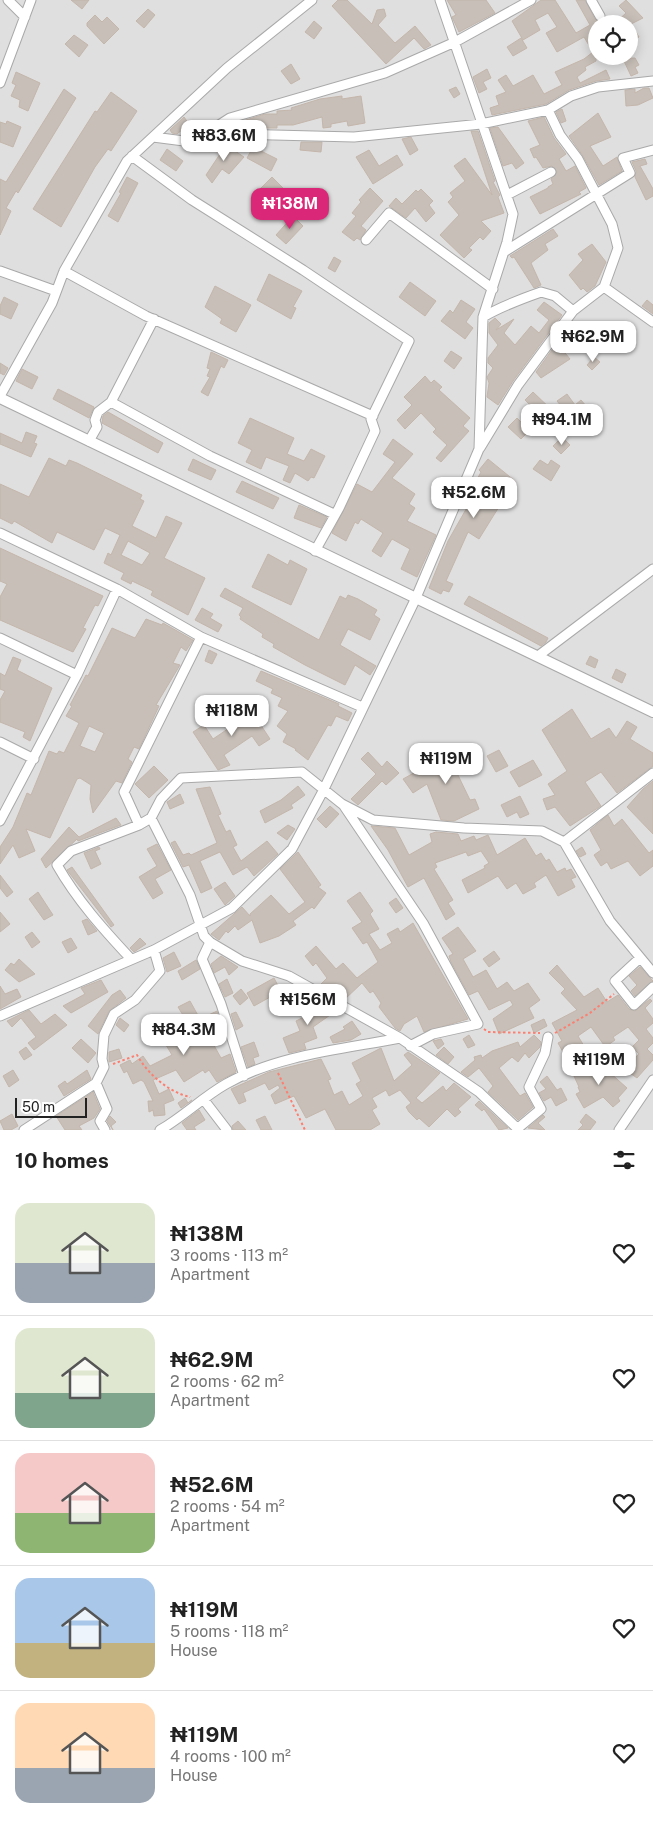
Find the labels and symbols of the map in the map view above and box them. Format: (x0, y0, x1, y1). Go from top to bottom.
pin: ₦83.6M (183, 120, 265, 162)
pin: ₦138M (255, 188, 325, 230)
pin: ₦62.9M (552, 320, 634, 363)
pin: ₦94.1M (521, 404, 603, 446)
pin: ₦52.6M (433, 476, 515, 519)
pin: ₦118M (197, 694, 267, 737)
pin: ₦119M (411, 742, 481, 785)
pin: ₦156M (273, 984, 343, 1026)
pin: ₦84.3M (143, 1014, 225, 1056)
pin: ₦119M (564, 1044, 634, 1086)
scale bar (15, 1095, 88, 1118)

